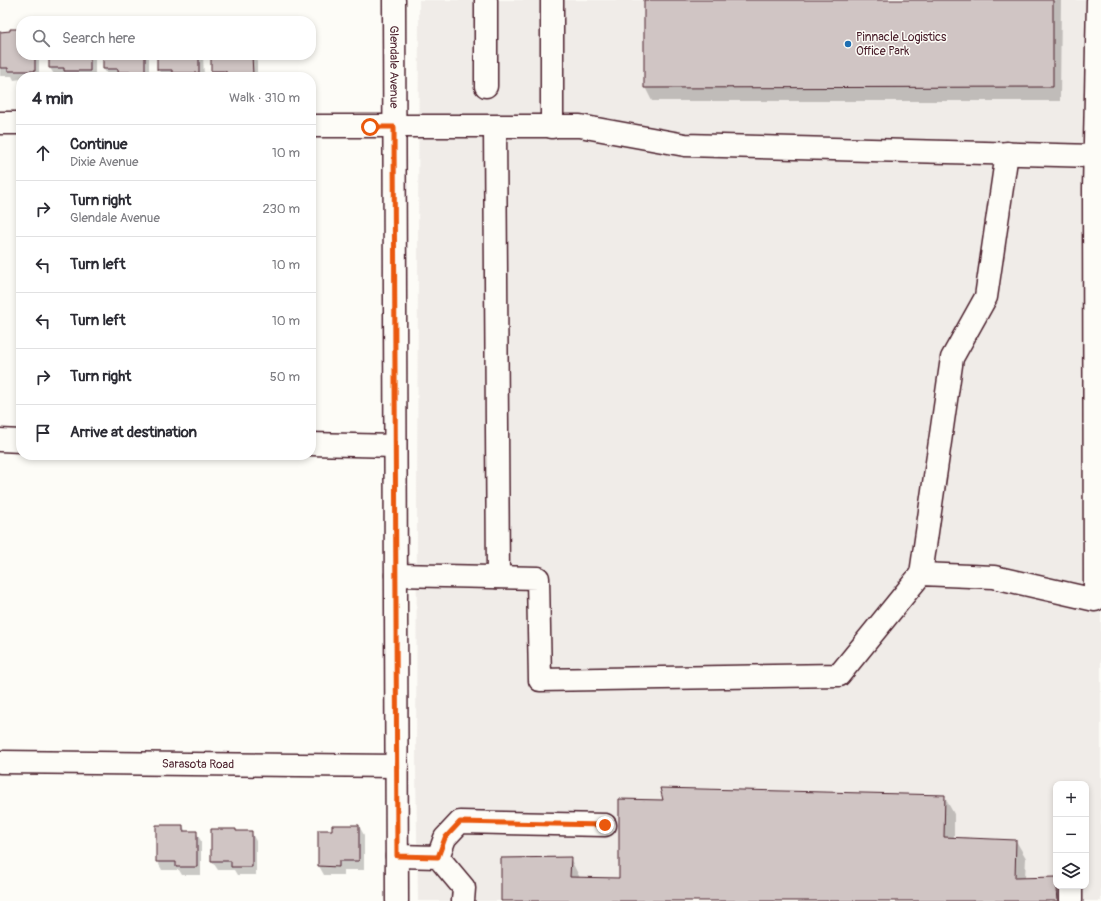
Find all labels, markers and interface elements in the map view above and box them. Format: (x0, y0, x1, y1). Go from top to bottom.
search box (16, 16, 316, 60)
street label: Glendale Avenue (386, 25, 401, 109)
icon: search (30, 27, 52, 49)
text: Search here (62, 29, 135, 48)
place label: Pinnacle Logistics Office Park (856, 30, 947, 59)
marker: Pinnacle Logistics Office Park (843, 39, 853, 49)
text: 4 min (32, 88, 73, 109)
text: Walk · 310 m (229, 90, 300, 106)
route start (361, 118, 379, 136)
text: Continue (70, 135, 128, 154)
icon: ahead (32, 142, 54, 164)
text: 10 m (272, 145, 300, 161)
text: Dixie Avenue (70, 154, 138, 170)
text: Turn right (70, 191, 131, 210)
icon: right (32, 198, 54, 220)
text: 230 m (263, 201, 300, 217)
text: Glendale Avenue (70, 210, 160, 226)
icon: left (32, 254, 54, 276)
text: Turn left (70, 255, 126, 274)
text: 10 m (272, 257, 300, 273)
icon: left (32, 310, 54, 332)
text: Turn left (70, 311, 126, 330)
text: 10 m (272, 313, 300, 329)
icon: right (32, 366, 54, 388)
text: Turn right (70, 367, 131, 386)
text: 50 m (270, 369, 300, 385)
icon: arrive (32, 422, 54, 444)
text: Arrive at destination (70, 423, 197, 442)
street label: Sarasota Road (162, 757, 234, 772)
map controls (1053, 781, 1089, 889)
button: + (1053, 781, 1089, 817)
route end (596, 816, 614, 834)
button: − (1053, 817, 1089, 853)
button: layers (1053, 853, 1089, 889)

